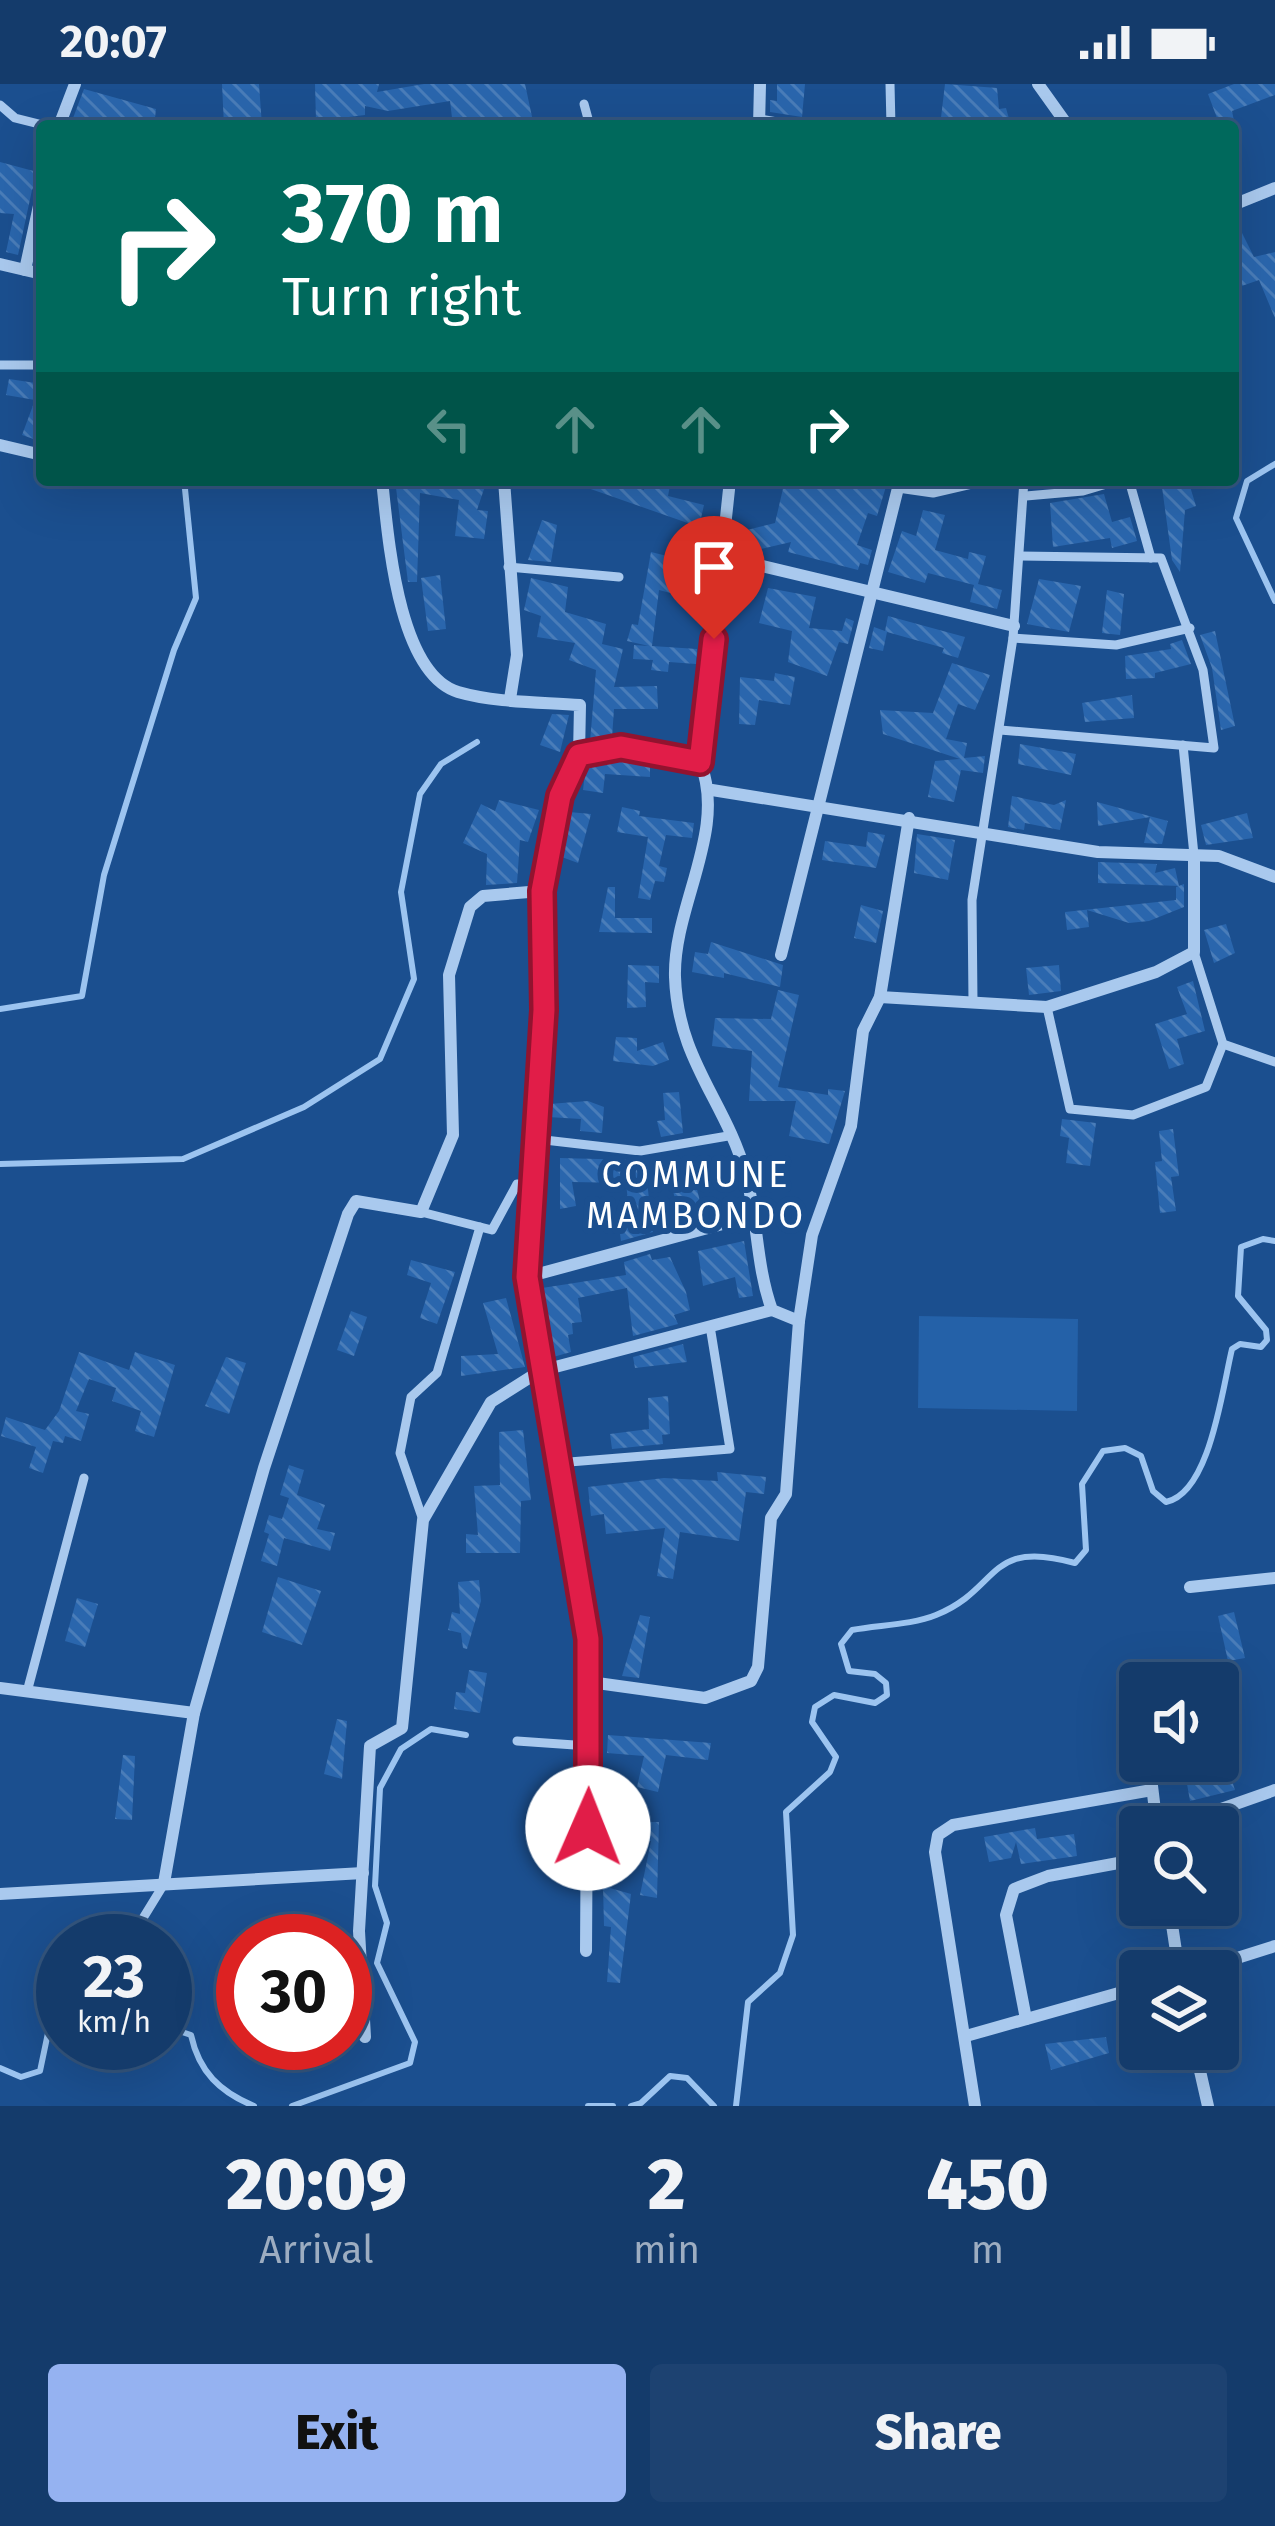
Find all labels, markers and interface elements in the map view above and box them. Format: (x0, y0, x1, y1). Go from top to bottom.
text: 20:07 (60, 15, 167, 69)
text: 370 m (282, 163, 504, 264)
icon: right (84, 168, 240, 324)
text: Turn right (282, 265, 521, 329)
icon: left (416, 396, 482, 462)
icon: ahead (542, 396, 608, 462)
icon: ahead (668, 396, 734, 462)
icon: right (794, 396, 860, 462)
pin (663, 516, 765, 639)
icon: arrive (681, 534, 747, 600)
district label: COMMUNE MAMBONDO (586, 1153, 806, 1238)
map controls (1119, 1662, 1239, 2070)
button: sound (1119, 1662, 1239, 1782)
position arrow (525, 1765, 651, 1891)
button: search (1119, 1806, 1239, 1926)
speed limit sign: 30 (216, 1914, 372, 2070)
text: 23 (83, 1941, 145, 2013)
button: layers (1119, 1950, 1239, 2070)
text: km/h (77, 2004, 151, 2040)
text: 20:09 (226, 2142, 407, 2228)
text: 2 (648, 2142, 685, 2228)
text: 450 (926, 2142, 1049, 2228)
text: Arrival (259, 2227, 374, 2273)
text: min (633, 2227, 700, 2273)
text: m (971, 2227, 1004, 2273)
button: Exit (48, 2364, 626, 2502)
button: Share (650, 2364, 1227, 2502)

